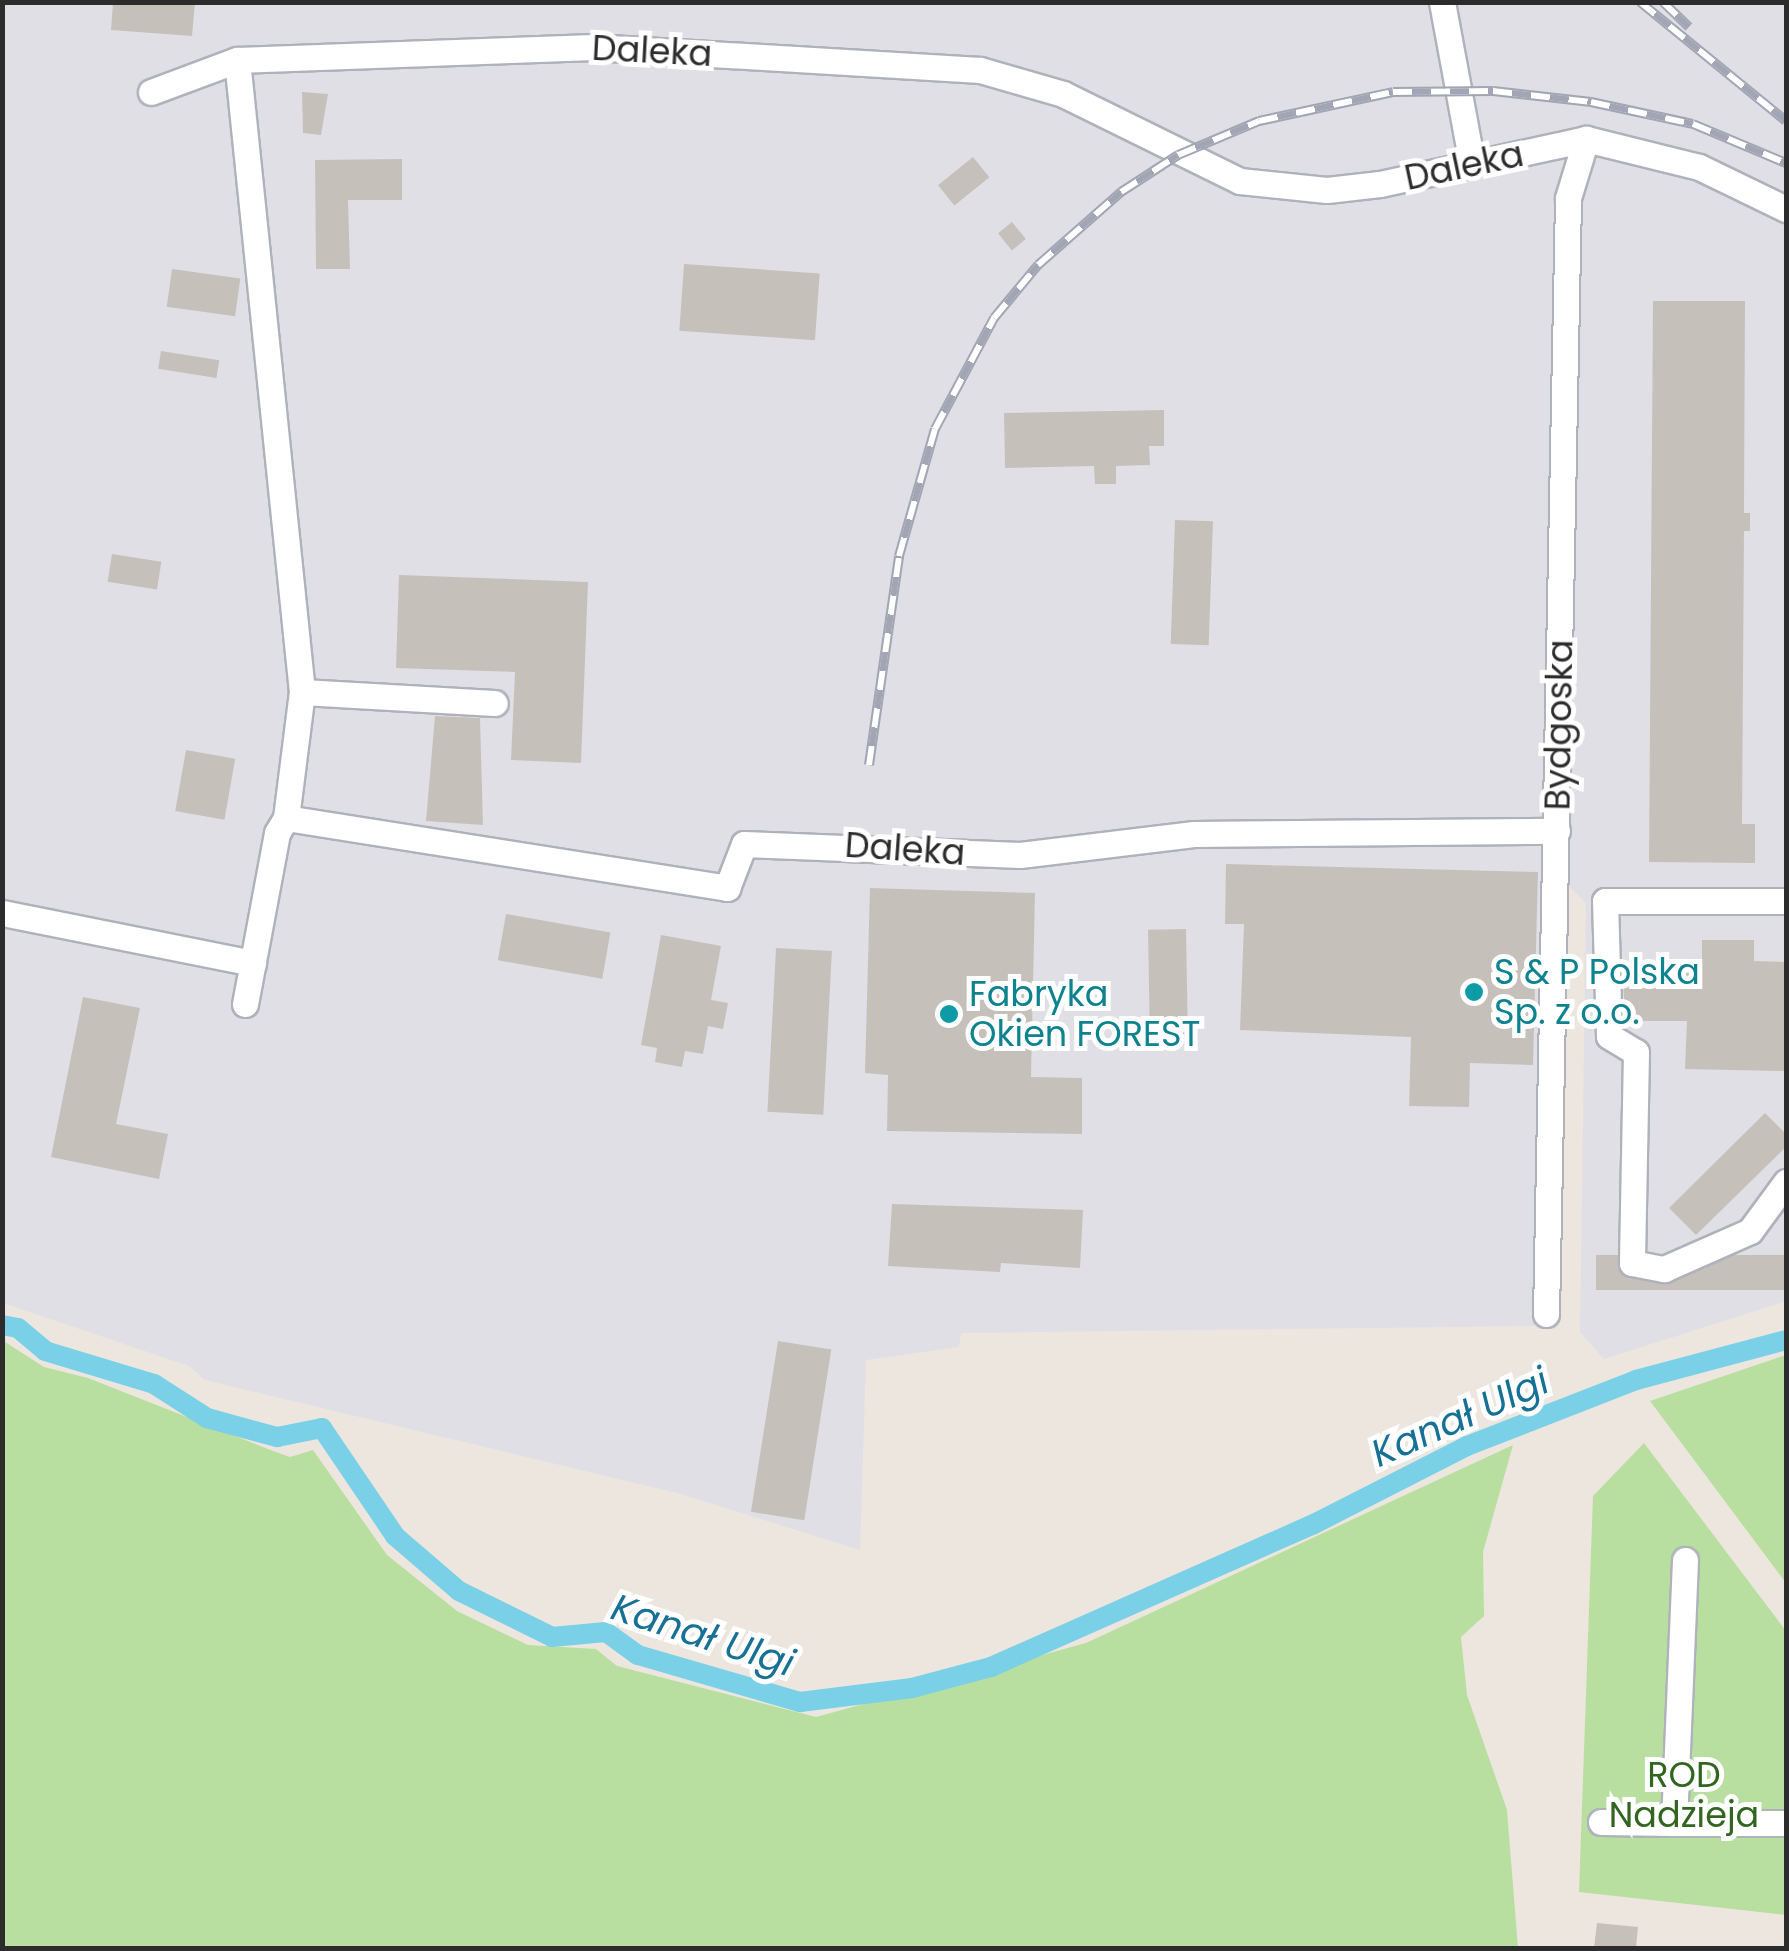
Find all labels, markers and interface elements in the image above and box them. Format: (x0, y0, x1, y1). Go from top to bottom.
street label: Daleka (591, 27, 713, 75)
street label: Daleka (1401, 133, 1527, 199)
street label: Bydgoska (1537, 639, 1581, 811)
street label: Daleka (843, 824, 967, 874)
place label: S & P Polska Sp. z o.o. (1494, 951, 1700, 1033)
place label: Fabryka Okien FOREST (969, 973, 1200, 1055)
marker: S & P Polska Sp. z o.o. (1463, 981, 1485, 1003)
marker: Fabryka Okien FOREST (938, 1003, 960, 1025)
water label: Kanał Ulgi (1364, 1358, 1556, 1476)
water label: Kanał Ulgi (606, 1584, 800, 1686)
park label: ROD Nadzieja (1609, 1754, 1759, 1836)

